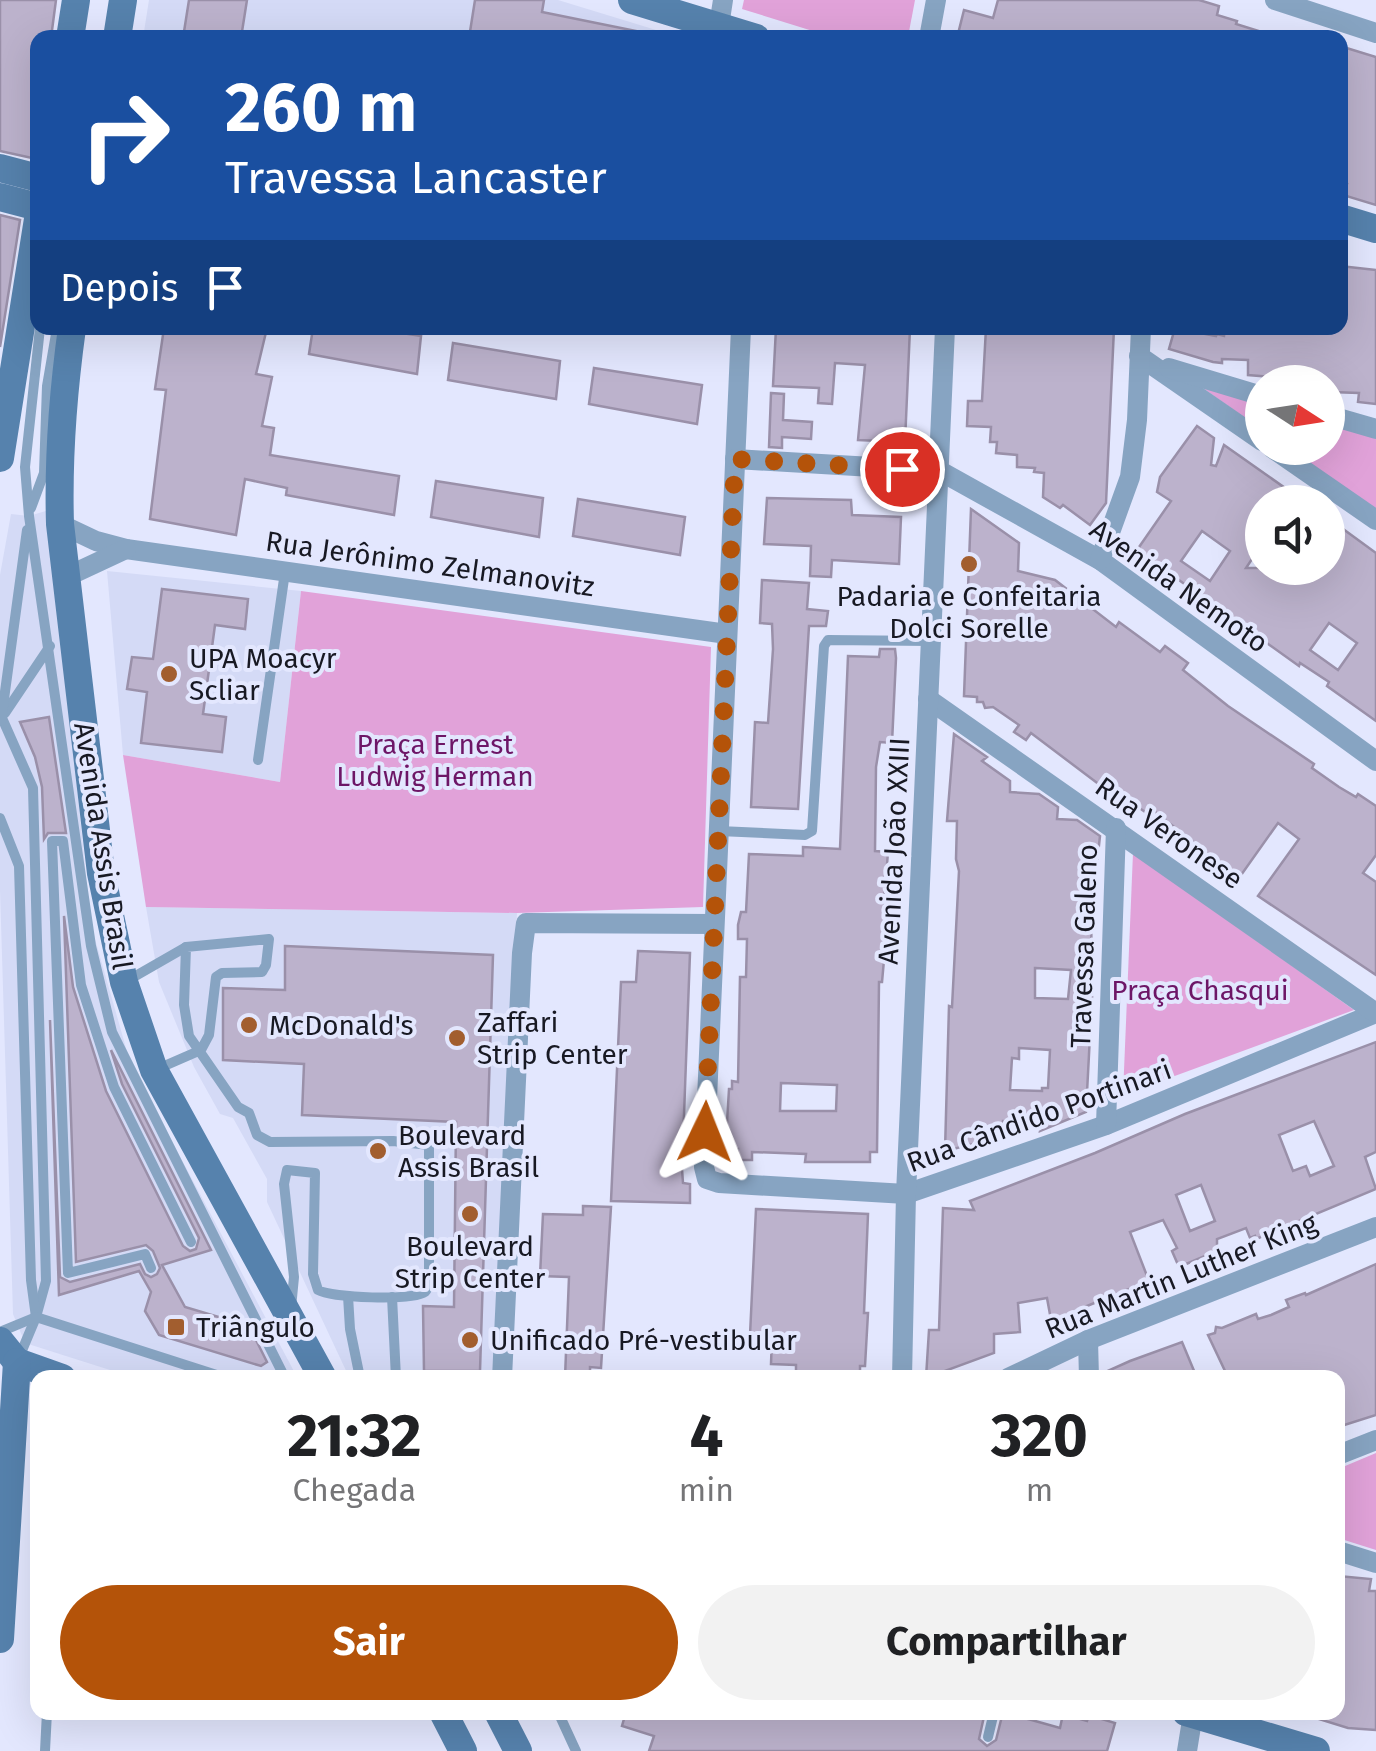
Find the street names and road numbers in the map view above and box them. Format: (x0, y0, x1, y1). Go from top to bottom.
street label: Avenida Nemoto (1084, 512, 1274, 660)
street label: Rua Jerônimo Zelmanovitz (264, 525, 596, 603)
street label: Avenida Assis Brasil (67, 720, 139, 972)
street label: Avenida João XXIII (872, 737, 916, 965)
street label: Rua Veronese (1089, 770, 1249, 896)
street label: Travessa Galeno (1064, 843, 1104, 1049)
street label: Rua Cândido Portinari (902, 1053, 1176, 1179)
street label: Rua Martin Luther King (1040, 1206, 1322, 1346)

